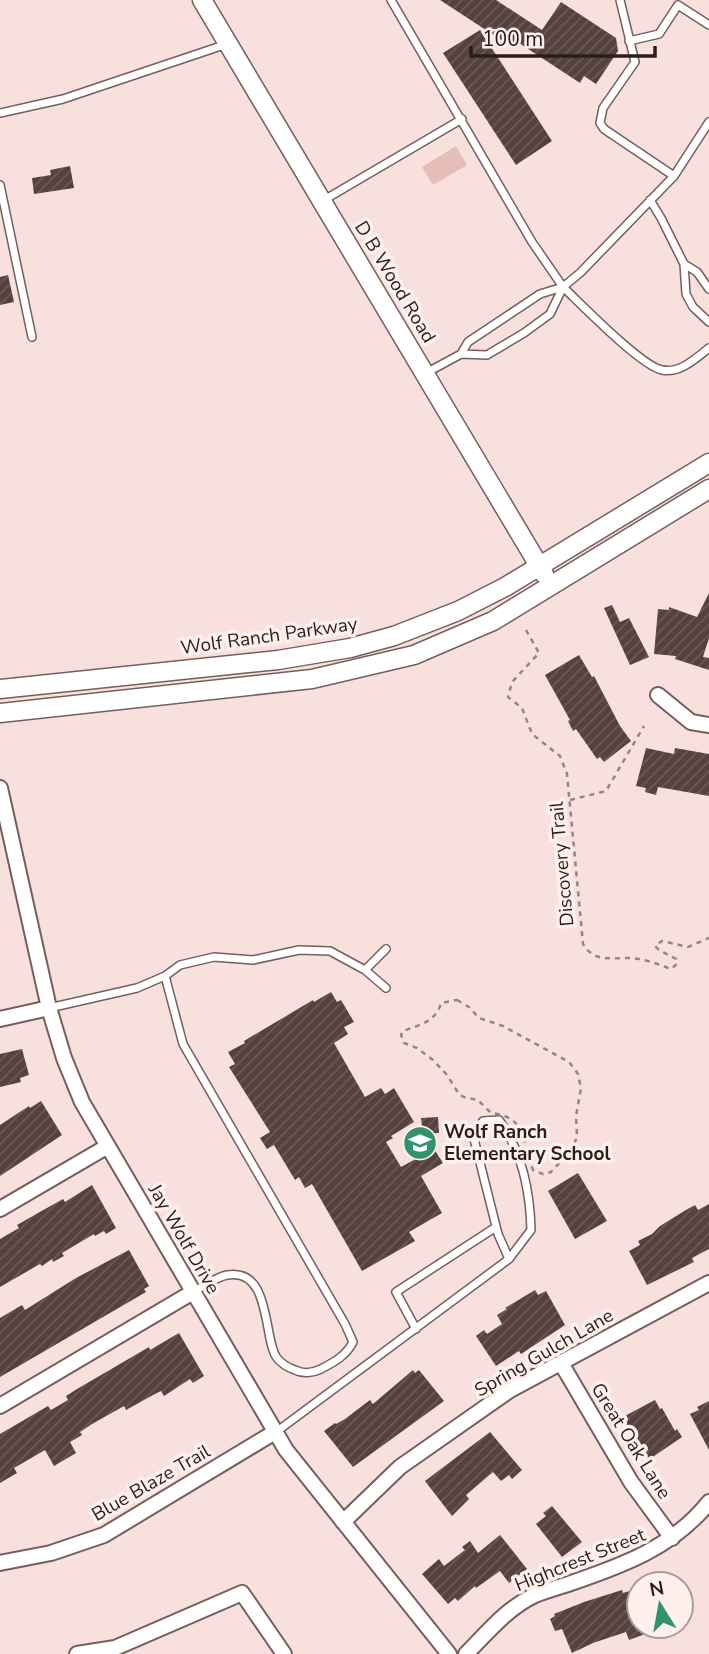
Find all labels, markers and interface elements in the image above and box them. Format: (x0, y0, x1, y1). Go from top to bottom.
scale bar (471, 14, 655, 58)
text: 100 m (482, 25, 543, 53)
street label: D B Wood Road (348, 216, 442, 348)
street label: Wolf Ranch Parkway (179, 611, 359, 661)
street label: Discovery Trail (544, 800, 580, 928)
place label: Wolf Ranch Elementary School (444, 1119, 611, 1167)
school or university icon: Wolf Ranch Elementary School (401, 1124, 439, 1162)
street label: Jay Wolf Drive (142, 1178, 226, 1299)
street label: Spring Gulch Lane (470, 1303, 618, 1403)
street label: Great Oak Lane (585, 1378, 677, 1504)
street label: Blue Blaze Trail (87, 1438, 215, 1528)
street label: Highcrest Street (511, 1522, 650, 1598)
north arrow (625, 1570, 695, 1640)
text: N (647, 1575, 666, 1603)

